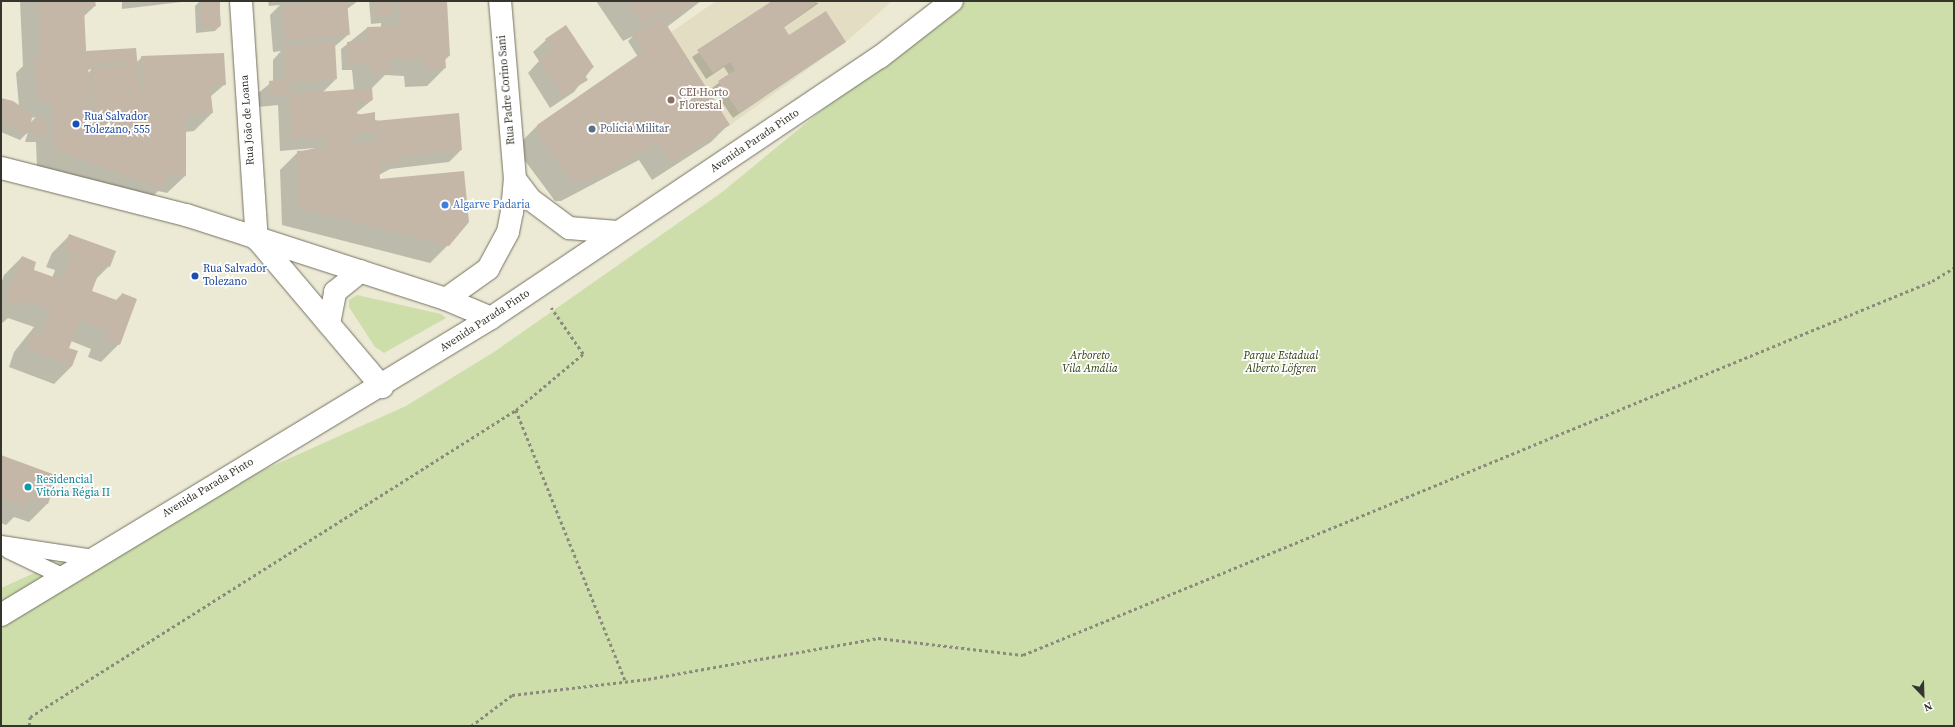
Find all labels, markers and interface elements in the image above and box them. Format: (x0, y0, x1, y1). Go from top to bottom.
street label: Rua Padre Corino Sani (496, 35, 518, 145)
street label: Rua João de Loana (238, 74, 258, 166)
place label: CEI Horto Florestal (679, 87, 728, 113)
marker: CEI Horto Florestal (666, 95, 676, 105)
street label: Avenida Parada Pinto (708, 106, 802, 176)
place label: Rua Salvador Tolezano, 555 (84, 111, 150, 137)
marker: Rua Salvador Tolezano, 555 (71, 119, 81, 129)
place label: Polícia Militar (600, 122, 669, 136)
marker: Polícia Militar (587, 124, 597, 134)
place label: Algarve Padaria (453, 198, 530, 212)
marker: Algarve Padaria (440, 200, 450, 210)
place label: Rua Salvador Tolezano (203, 263, 267, 289)
marker: Rua Salvador Tolezano (190, 271, 200, 281)
street label: Avenida Parada Pinto (438, 287, 532, 355)
park label: Arboreto Vila Amália (1062, 350, 1118, 376)
park label: Parque Estadual Alberto Löfgren (1244, 350, 1318, 376)
street label: Avenida Parada Pinto (160, 455, 256, 521)
place label: Residencial Vitória Régia II (36, 474, 110, 500)
marker: Residencial Vitória Régia II (23, 482, 33, 492)
north arrow (1903, 675, 1943, 715)
text: N (1921, 698, 1935, 715)

